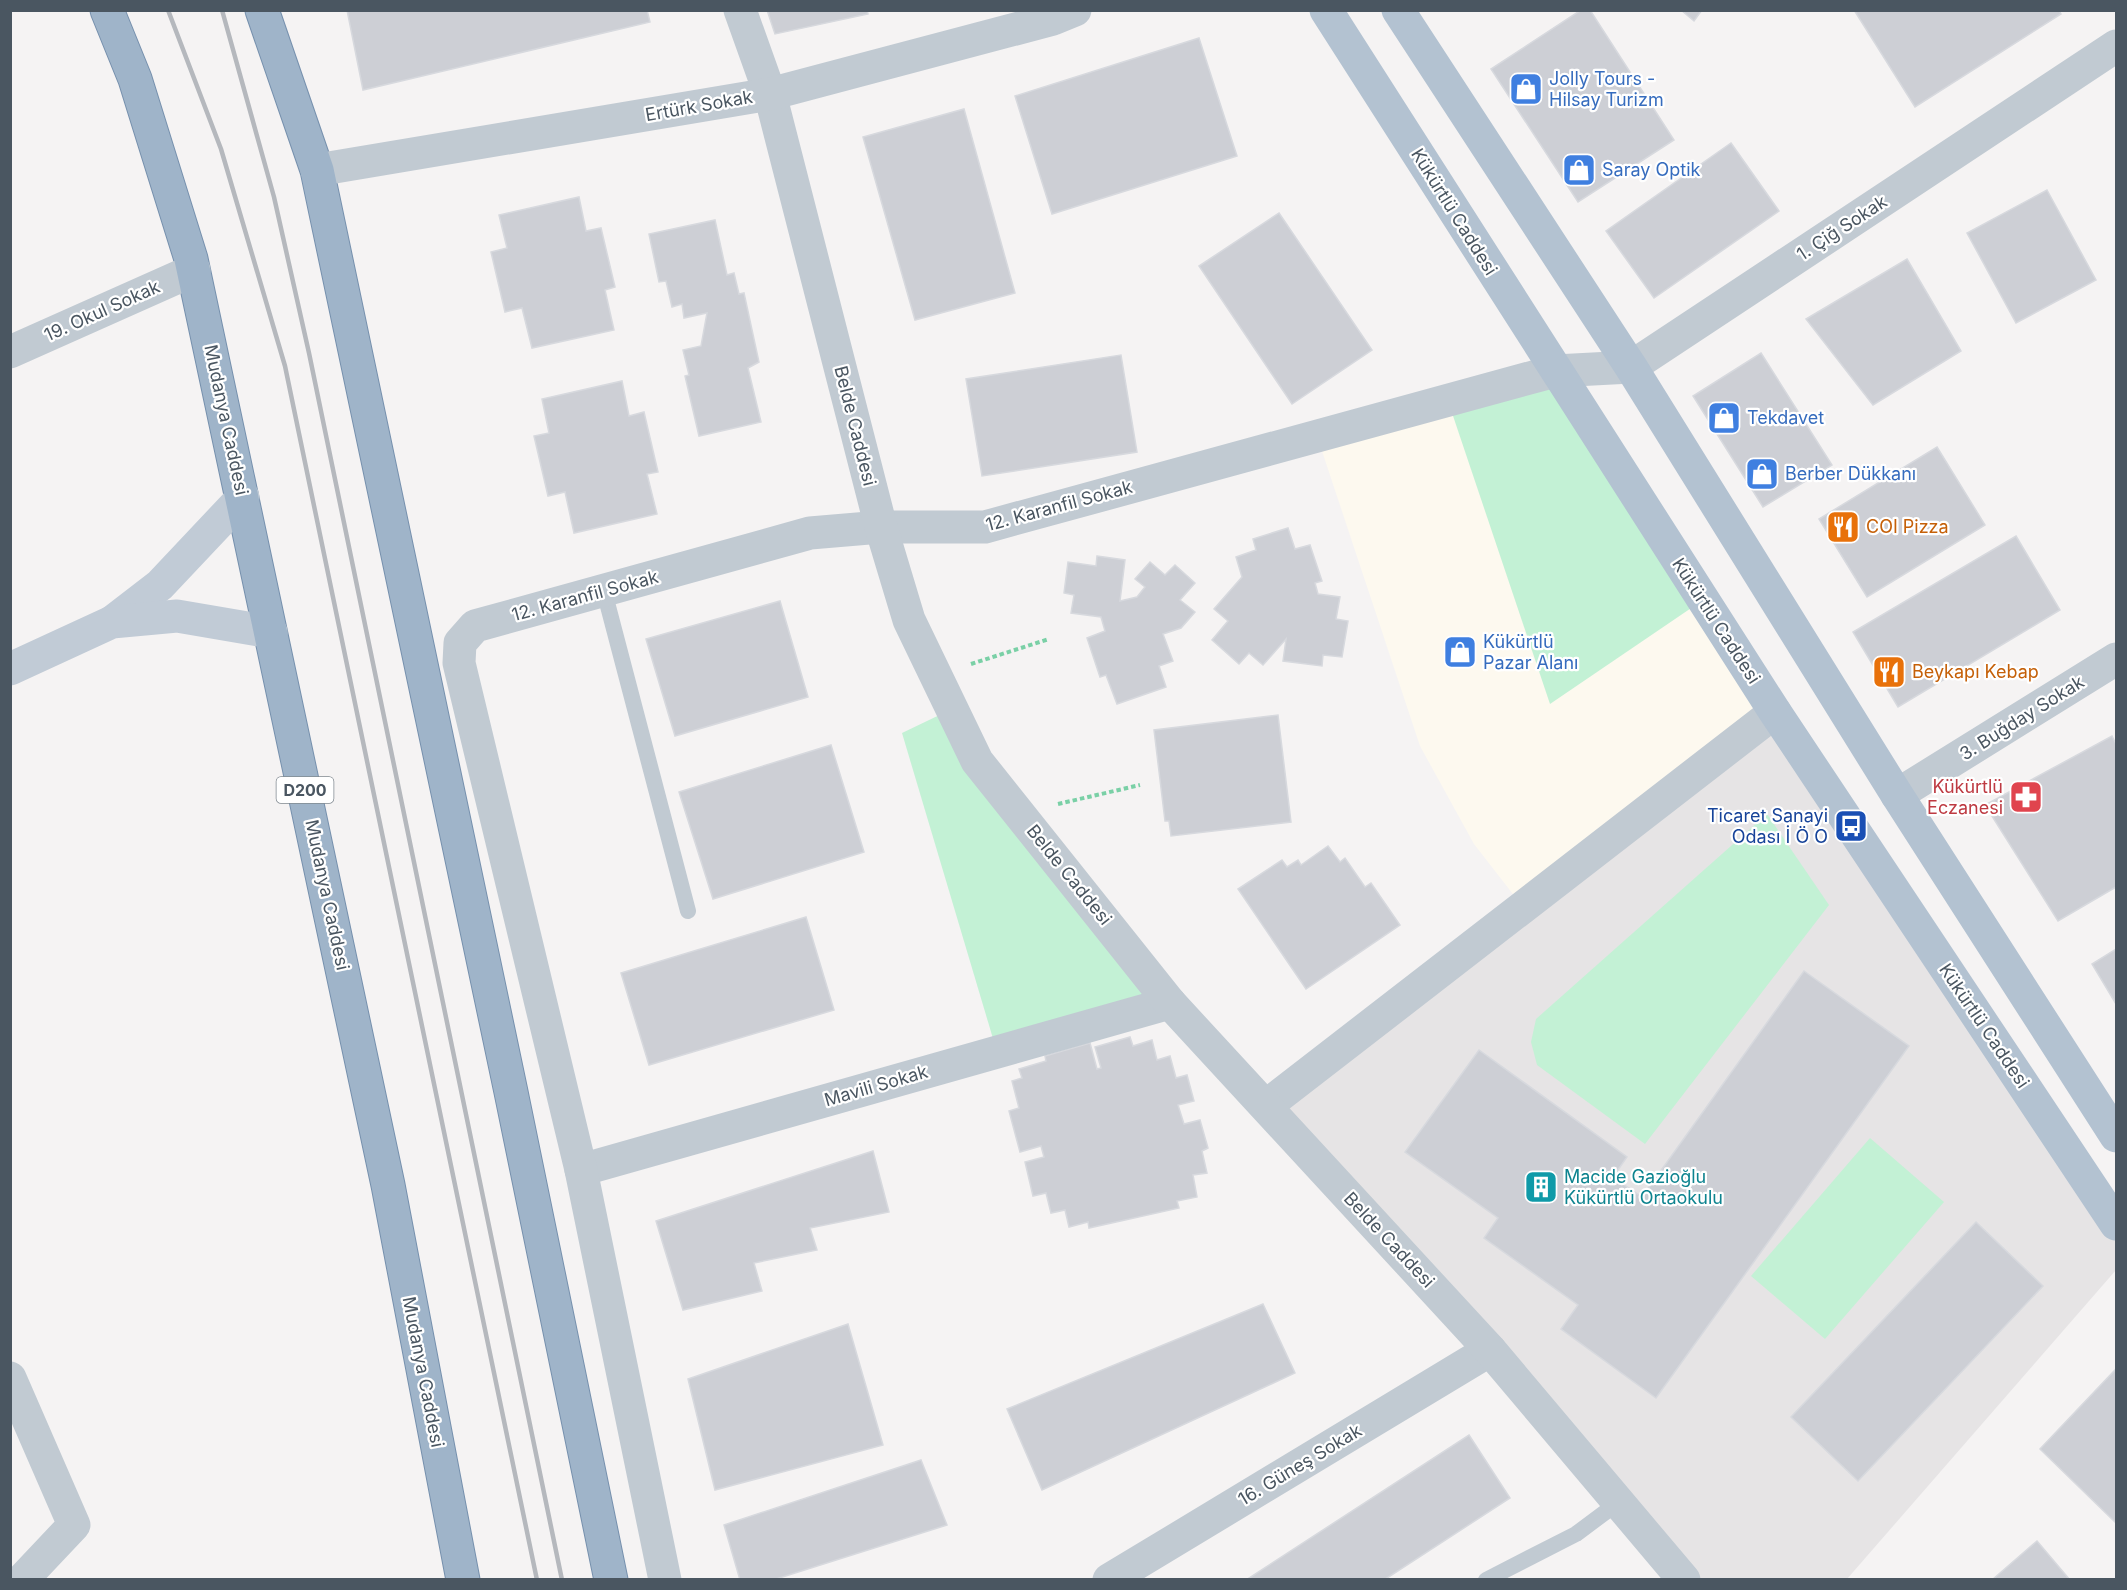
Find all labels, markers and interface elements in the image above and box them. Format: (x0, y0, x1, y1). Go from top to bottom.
place label: Jolly Tours - Hilsay Turizm (1549, 68, 1664, 110)
shop icon: Jolly Tours - Hilsay Turizm (1508, 71, 1544, 107)
street label: Ertürk Sokak (644, 86, 754, 125)
street label: Kükürtlü Caddesi (1407, 145, 1502, 279)
shop icon: Saray Optik (1561, 152, 1597, 188)
place label: Saray Optik (1602, 159, 1700, 180)
street label: 1. Çiğ Sokak (1793, 191, 1891, 265)
street label: 19. Okul Sokak (41, 276, 163, 345)
street label: Mudanya Caddesi (200, 343, 253, 497)
street label: Belde Caddesi (830, 364, 881, 488)
shop icon: Tekdavet (1706, 400, 1742, 436)
place label: Tekdavet (1747, 407, 1824, 428)
shop icon: Berber Dükkanı (1744, 456, 1780, 492)
place label: Berber Dükkanı (1785, 463, 1916, 484)
street label: 12. Karanfil Sokak (983, 476, 1135, 535)
restaurant icon: COI Pizza (1825, 509, 1861, 545)
place label: COI Pizza (1866, 516, 1949, 537)
street label: Kükürtlü Caddesi (1668, 554, 1765, 687)
street label: 12. Karanfil Sokak (509, 566, 661, 625)
place label: Kükürtlü Pazar Alanı (1483, 631, 1578, 673)
shop icon: Kükürtlü Pazar Alanı (1442, 634, 1478, 670)
restaurant icon: Beykapı Kebap (1871, 654, 1907, 690)
place label: Beykapı Kebap (1912, 661, 2039, 682)
street label: 3. Buğday Sokak (1956, 671, 2088, 764)
place label: Kükürtlü Eczanesi (1927, 776, 2003, 818)
road number: D200 (276, 777, 334, 803)
pharmacy icon: Kükürtlü Eczanesi (2008, 779, 2044, 815)
place label: Ticaret Sanayi Odası İ Ö O (1707, 805, 1828, 847)
bus stop icon: Ticaret Sanayi Odası İ Ö O (1833, 808, 1869, 844)
street label: Mudanya Caddesi (301, 818, 354, 972)
street label: Belde Caddesi (1023, 820, 1116, 929)
street label: Kükürtlü Caddesi (1935, 960, 2034, 1092)
street label: Mavili Sokak (822, 1061, 930, 1110)
place label: Macide Gazioğlu Kükürtlü Ortaokulu (1564, 1166, 1723, 1208)
building icon: Macide Gazioğlu Kükürtlü Ortaokulu (1523, 1169, 1559, 1205)
street label: Belde Caddesi (1340, 1188, 1439, 1292)
street label: Mudanya Caddesi (399, 1295, 448, 1449)
street label: 16. Güneş Sokak (1234, 1419, 1365, 1510)

